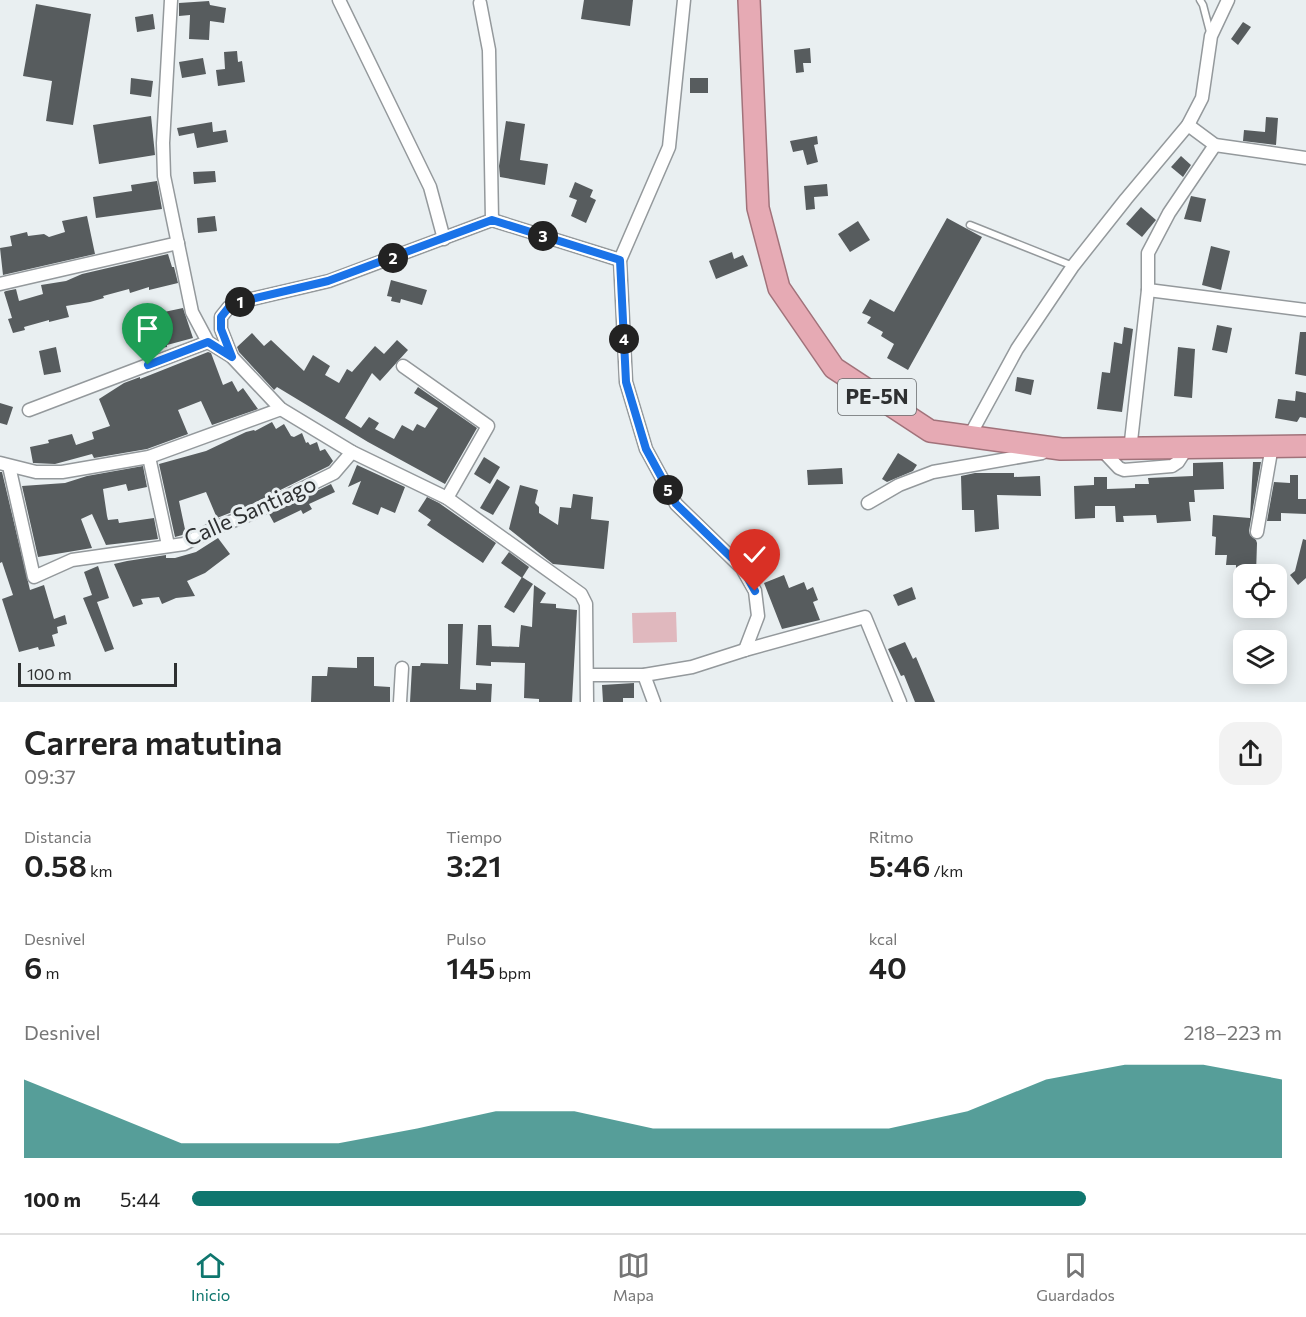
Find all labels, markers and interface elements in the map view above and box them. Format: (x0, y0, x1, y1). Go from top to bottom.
pin: 3 (528, 221, 558, 251)
text: 3 (538, 226, 548, 245)
pin: 2 (378, 243, 408, 273)
text: 2 (388, 248, 398, 267)
pin: 1 (225, 287, 255, 317)
text: 1 (236, 292, 244, 311)
pin (122, 303, 173, 365)
icon: arrive (131, 312, 164, 345)
pin: 4 (609, 324, 639, 354)
text: 4 (619, 329, 629, 348)
road number: PE-5N (838, 379, 916, 415)
street label: Calle Santiago (180, 469, 320, 552)
pin: 5 (653, 475, 683, 505)
text: 5 (663, 480, 673, 499)
pin (729, 529, 780, 591)
icon: check (738, 538, 771, 571)
map controls (1233, 564, 1287, 684)
button: locate (1233, 564, 1287, 618)
button: layers (1233, 630, 1287, 684)
scale bar (18, 660, 177, 688)
text: 100 m (27, 664, 72, 683)
text: Carrera matutina (24, 721, 283, 762)
button: share (1219, 722, 1282, 785)
text: 09:37 (24, 764, 76, 788)
text: Distancia (24, 827, 92, 846)
text: Tiempo (446, 827, 502, 846)
text: Ritmo (869, 827, 914, 846)
text: 0.58 (24, 846, 87, 883)
text: 3:21 (446, 846, 502, 883)
text: 5:46 (869, 846, 930, 883)
text: km (87, 861, 113, 880)
text: /km (930, 861, 963, 880)
text: Desnivel (24, 929, 85, 948)
text: Pulso (446, 929, 486, 948)
text: kcal (869, 929, 897, 948)
text: 6 (24, 948, 42, 985)
text: 145 (446, 948, 495, 985)
text: 40 (869, 948, 907, 985)
text: m (42, 963, 59, 982)
text: bpm (495, 963, 531, 982)
text: Desnivel (24, 1020, 101, 1044)
text: 218–223 m (1184, 1020, 1282, 1044)
text: 100 m (24, 1187, 81, 1211)
text: 5:44 (120, 1187, 160, 1211)
tab: Inicio (191, 1249, 230, 1304)
tab: Mapa (613, 1249, 654, 1304)
tab: Guardados (1036, 1249, 1115, 1304)

